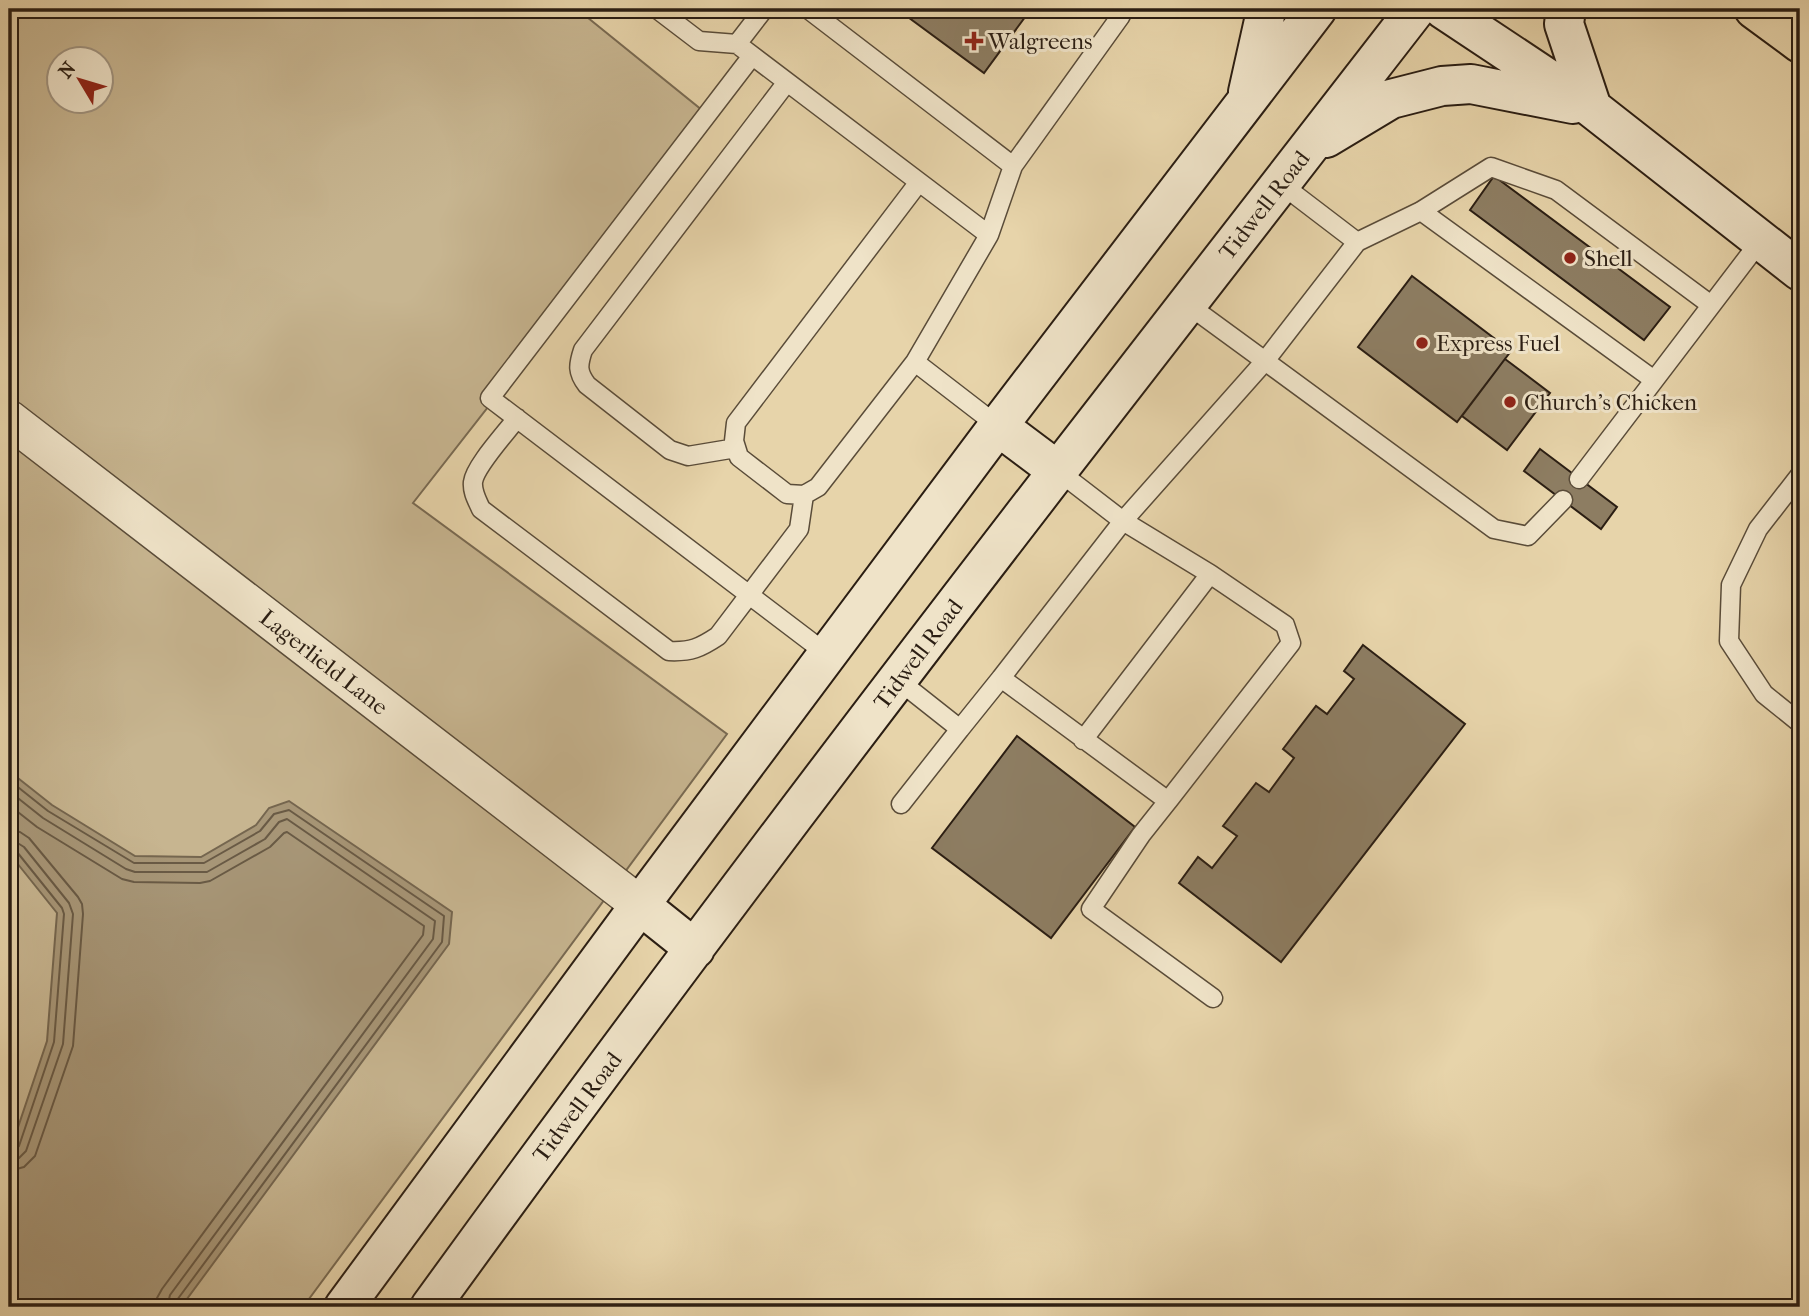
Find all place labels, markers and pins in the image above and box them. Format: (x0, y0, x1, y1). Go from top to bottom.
place label: Walgreens (987, 28, 1093, 55)
marker: Walgreens (966, 33, 982, 49)
place label: Shell (1584, 245, 1633, 272)
marker: Shell (1562, 250, 1578, 266)
place label: Express Fuel (1436, 330, 1561, 357)
marker: Express Fuel (1414, 335, 1430, 351)
place label: Church's Chicken (1524, 389, 1698, 416)
marker: Church's Chicken (1502, 394, 1518, 410)

